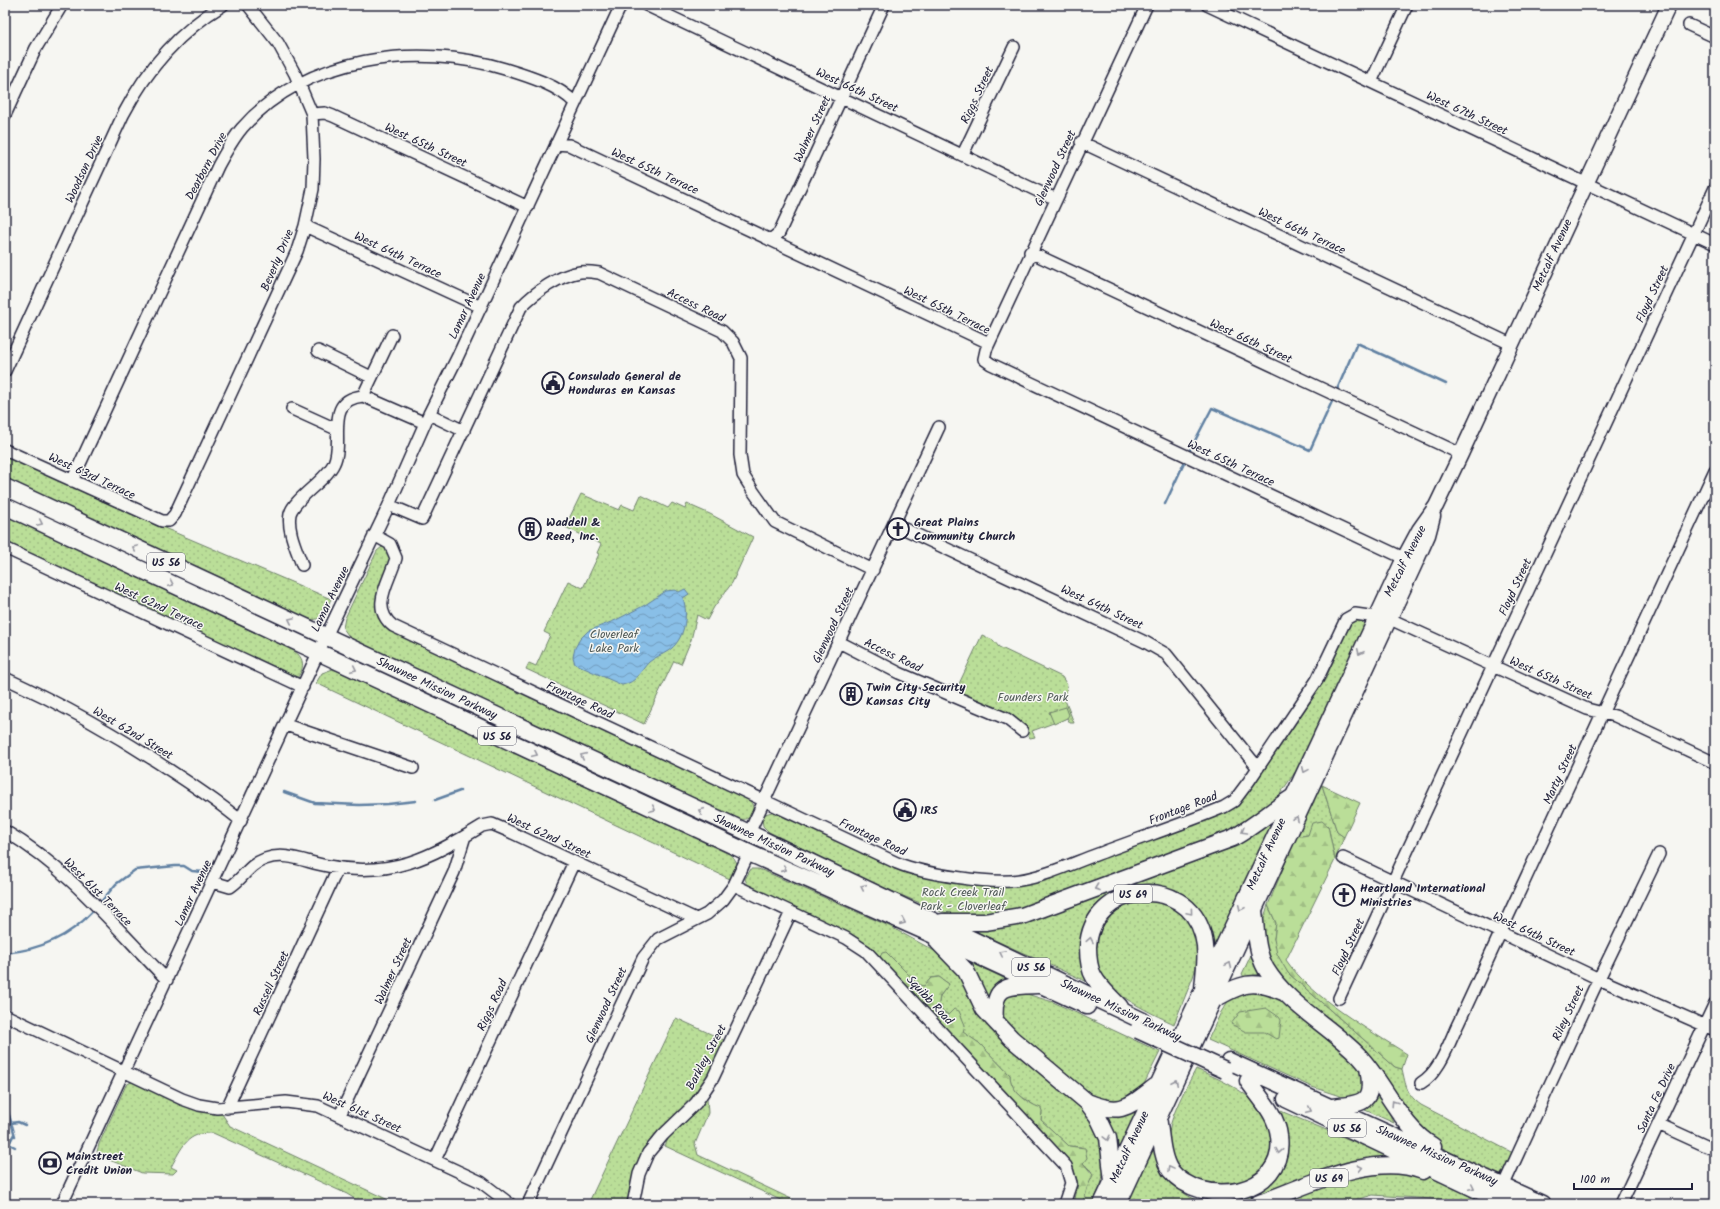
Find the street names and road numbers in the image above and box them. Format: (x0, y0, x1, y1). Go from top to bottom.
street label: West 66th Street (812, 63, 901, 118)
street label: Riggs Street (956, 63, 999, 127)
street label: West 67th Street (1423, 86, 1511, 141)
street label: Walmer Street (789, 92, 836, 166)
street label: West 65th Street (382, 118, 470, 173)
street label: Glenwood Street (1029, 127, 1082, 209)
street label: Dearborn Drive (181, 128, 233, 204)
street label: Woodson Drive (60, 132, 109, 206)
street label: West 65th Terrace (608, 143, 702, 200)
street label: West 66th Terrace (1255, 203, 1349, 260)
street label: Metcalf Avenue (1527, 215, 1578, 295)
street label: Beverly Drive (256, 226, 299, 294)
street label: West 64th Terrace (351, 227, 445, 284)
street label: Floyd Street (1631, 262, 1674, 326)
street label: Lamar Avenue (444, 269, 491, 343)
street label: West 65th Terrace (900, 281, 994, 340)
street label: Access Road (664, 283, 729, 328)
street label: West 66th Street (1206, 314, 1295, 369)
street label: West 65th Terrace (1184, 435, 1278, 492)
street label: West 63rd Terrace (45, 448, 139, 505)
street label: Metcalf Avenue (1379, 522, 1432, 600)
road number: US 56 (147, 553, 185, 571)
street label: Floyd Street (1494, 555, 1537, 619)
street label: Lamar Avenue (306, 562, 355, 636)
street label: West 62nd Terrace (111, 577, 207, 636)
street label: West 64th Street (1057, 580, 1146, 635)
street label: Glenwood Street (807, 584, 860, 666)
street label: Access Road (861, 633, 926, 678)
street label: Shawnee Mission Parkway (373, 652, 501, 725)
street label: West 65th Street (1506, 652, 1596, 705)
street label: Frontage Road (543, 677, 617, 725)
street label: West 62nd Street (89, 702, 177, 765)
road number: US 56 (478, 727, 516, 745)
street label: Marty Street (1538, 741, 1583, 807)
street label: Frontage Road (1146, 786, 1221, 830)
street label: West 62nd Street (504, 809, 594, 864)
street label: Shawnee Mission Parkway (710, 809, 838, 882)
street label: Frontage Road (836, 814, 910, 862)
street label: Metcalf Avenue (1241, 814, 1292, 894)
street label: West 61st Terrace (59, 854, 137, 931)
street label: Lamar Avenue (170, 856, 217, 930)
road number: US 69 (1114, 885, 1152, 903)
street label: West 64th Street (1489, 907, 1578, 962)
street label: Floyd Street (1327, 915, 1370, 979)
street label: Walmer Street (370, 934, 417, 1008)
street label: Russell Street (248, 947, 295, 1019)
road number: US 56 (1012, 958, 1050, 976)
street label: Glenwood Street (580, 964, 633, 1046)
street label: Squibb Road (901, 971, 958, 1030)
street label: Shawnee Mission Parkway (1057, 974, 1185, 1047)
street label: Riggs Road (472, 975, 513, 1034)
street label: Riley Street (1547, 982, 1590, 1044)
street label: Barkley Street (681, 1021, 732, 1094)
street label: Santa Fe Drive (1632, 1060, 1681, 1136)
street label: West 61st Street (319, 1087, 405, 1139)
street label: Metcalf Avenue (1104, 1107, 1155, 1187)
road number: US 56 (1328, 1119, 1366, 1137)
street label: Shawnee Mission Parkway (1373, 1120, 1501, 1191)
road number: US 69 (1310, 1169, 1348, 1187)

